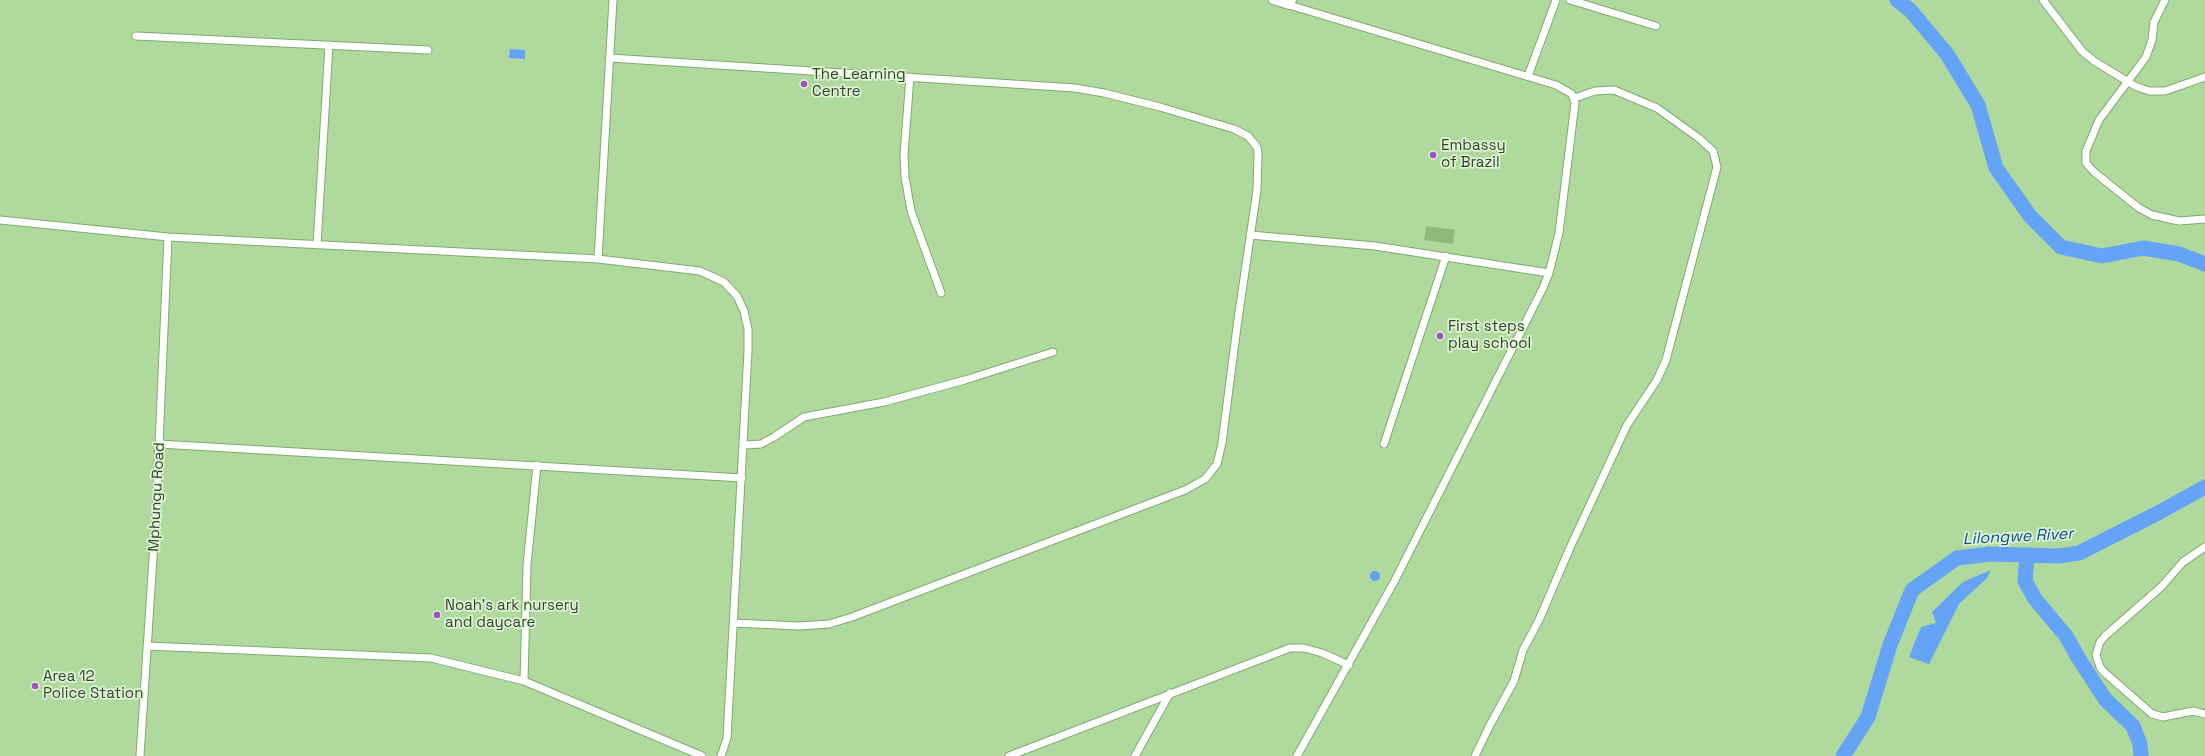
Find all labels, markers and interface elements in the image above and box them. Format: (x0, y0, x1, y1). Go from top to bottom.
place label: The Learning Centre (812, 66, 906, 101)
marker: The Learning Centre (799, 79, 809, 89)
place label: Embassy of Brazil (1441, 137, 1506, 172)
marker: Embassy of Brazil (1428, 150, 1438, 160)
place label: First steps play school (1448, 318, 1531, 353)
marker: First steps play school (1435, 331, 1445, 341)
street label: Mphungu Road (145, 442, 169, 552)
water label: Lilongwe River (1962, 525, 2074, 549)
place label: Noah's ark nursery and daycare (445, 597, 579, 632)
marker: Noah's ark nursery and daycare (432, 610, 442, 620)
place label: Area 12 Police Station (43, 668, 143, 703)
marker: Area 12 Police Station (30, 681, 40, 691)

